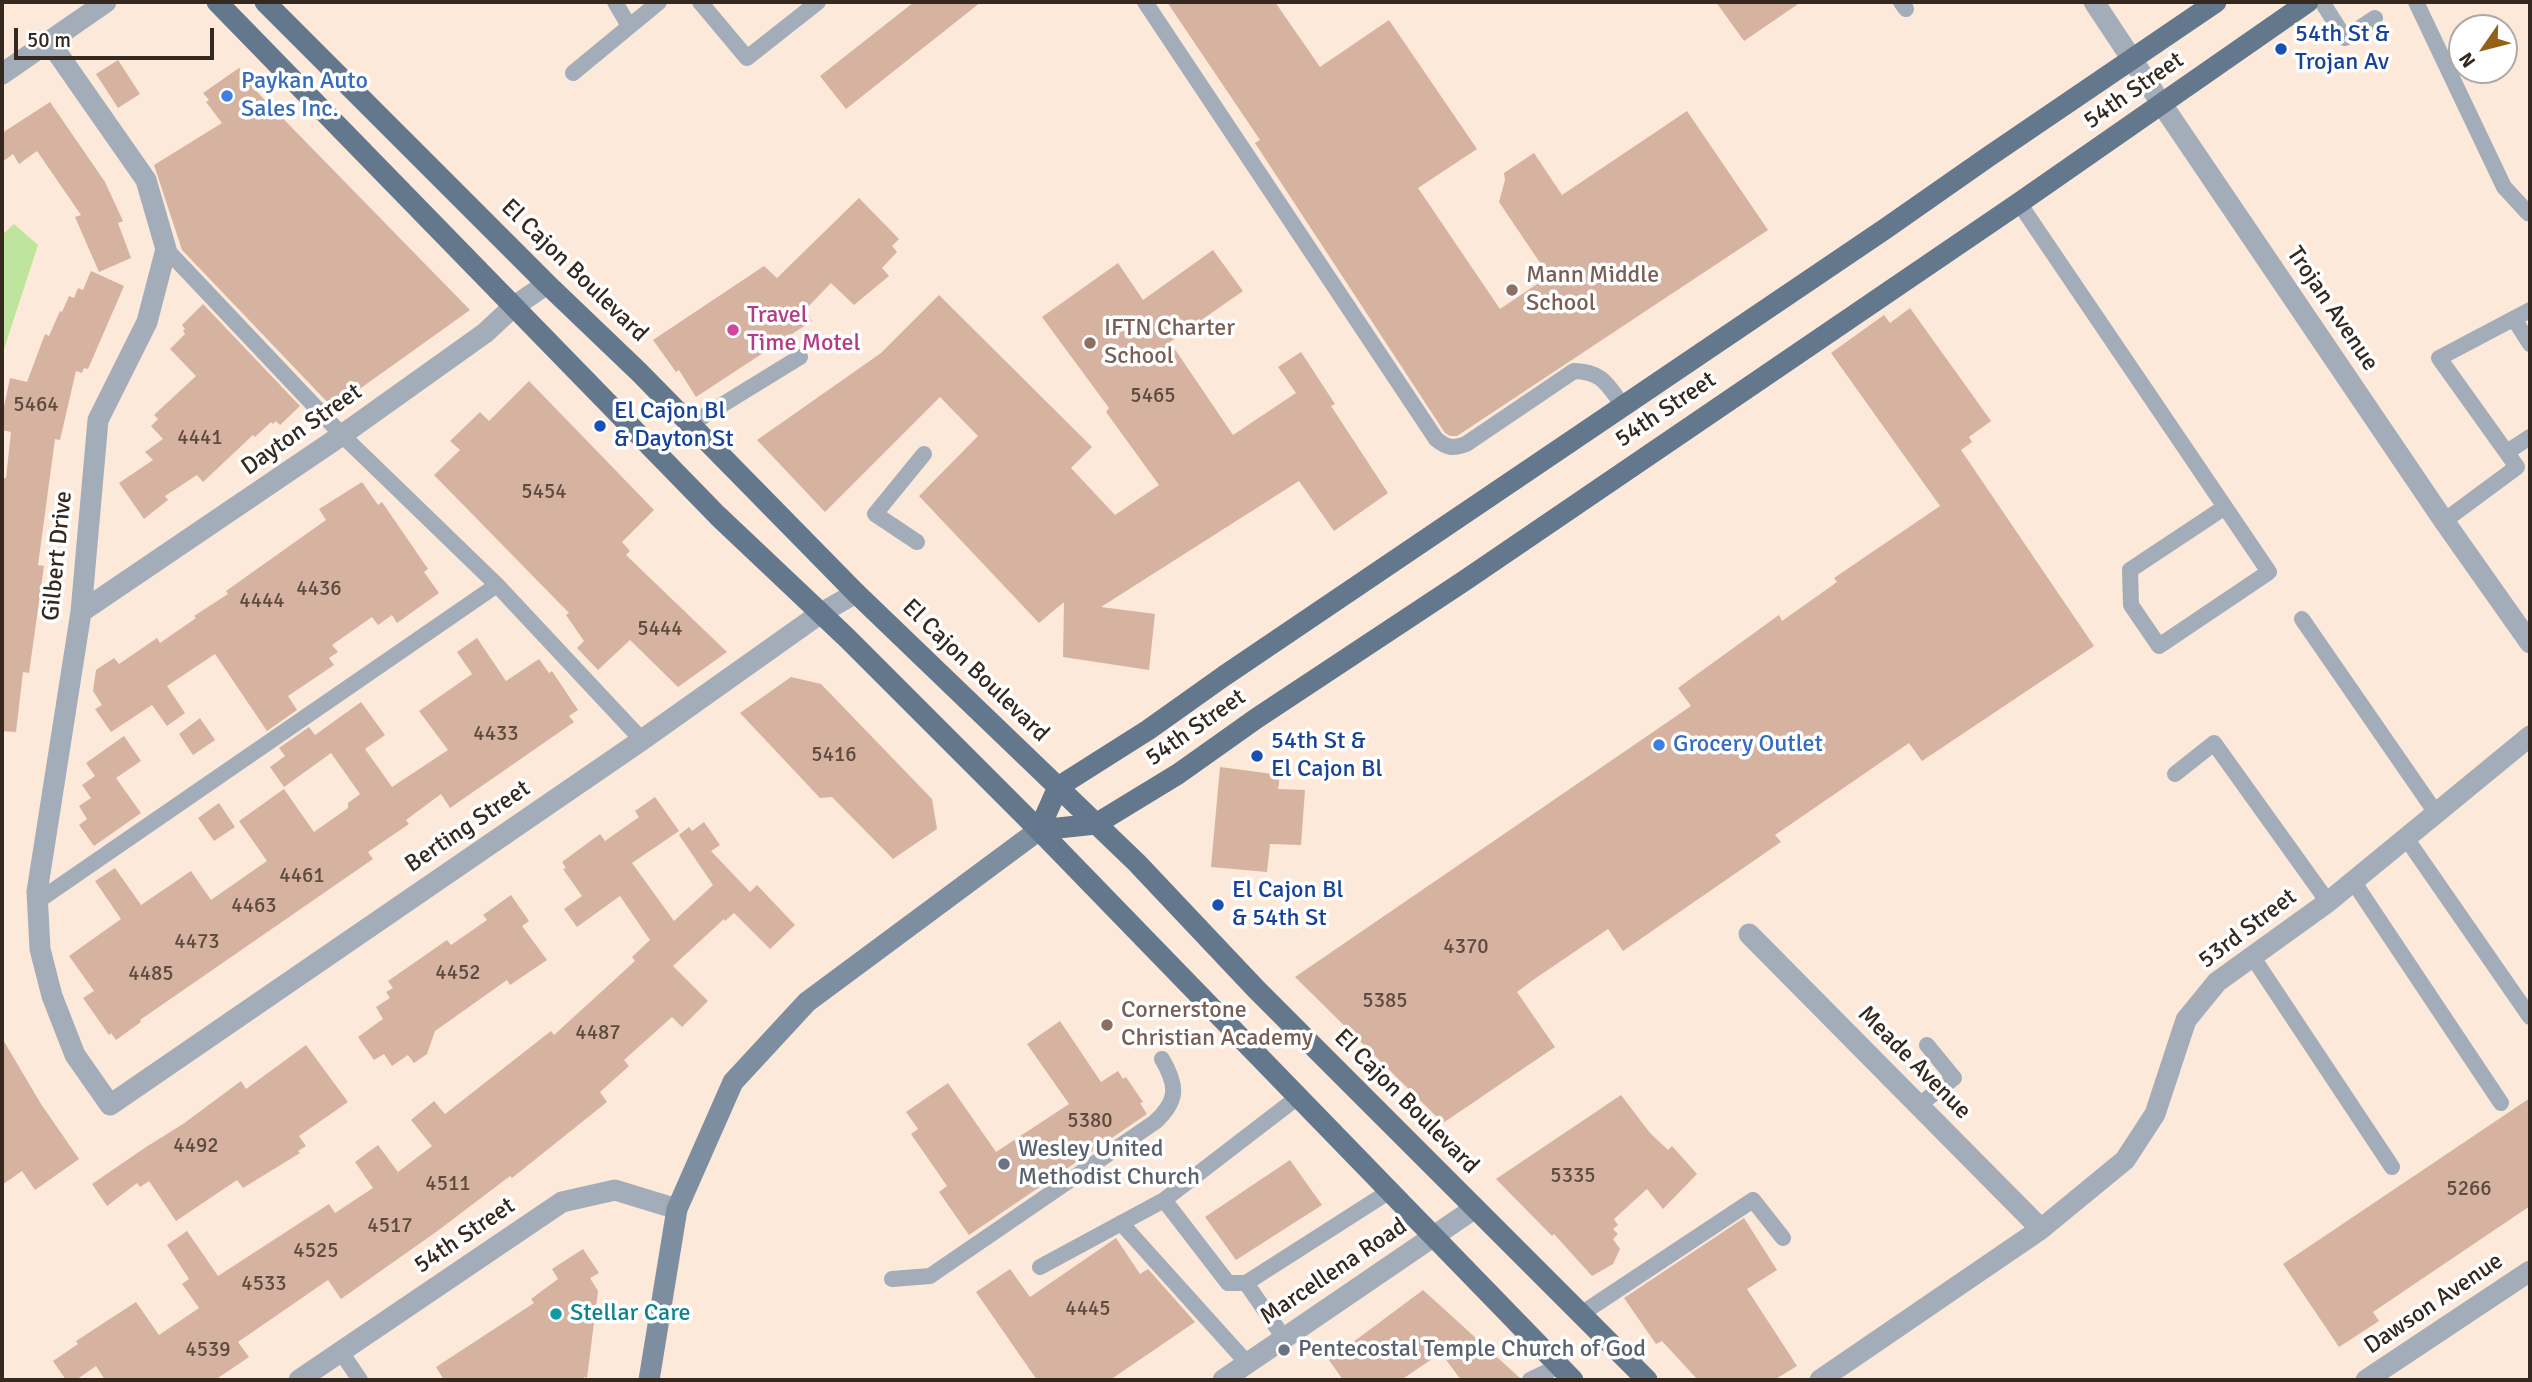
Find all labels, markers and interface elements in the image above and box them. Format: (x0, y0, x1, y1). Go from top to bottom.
scale bar (18, 14, 217, 58)
north arrow (2448, 14, 2518, 84)
place label: 54th St & Trojan Av (2295, 21, 2390, 77)
text: 50 m (27, 27, 71, 53)
marker: 54th St & Trojan Av (2273, 41, 2289, 57)
street label: 54th Street (2079, 46, 2189, 136)
text: N (2454, 48, 2481, 72)
place label: Paykan Auto Sales Inc. (241, 68, 368, 124)
marker: Paykan Auto Sales Inc. (219, 88, 235, 104)
street label: El Cajon Boulevard (495, 194, 653, 348)
street label: Trojan Avenue (2280, 241, 2384, 377)
place label: Mann Middle School (1526, 262, 1659, 318)
marker: Mann Middle School (1504, 282, 1520, 298)
place label: Travel Time Motel (747, 302, 861, 358)
place label: IFTN Charter School (1104, 315, 1235, 371)
marker: Travel Time Motel (725, 322, 741, 338)
marker: IFTN Charter School (1082, 335, 1098, 351)
street label: 54th Street (1610, 366, 1722, 454)
street label: Dayton Street (236, 378, 368, 482)
house number: 5465 (1130, 383, 1176, 409)
house number: 5464 (13, 392, 59, 418)
place label: El Cajon Bl & Dayton St (614, 398, 734, 454)
marker: El Cajon Bl & Dayton St (592, 418, 608, 434)
house number: 4441 (177, 425, 223, 451)
house number: 5454 (521, 479, 567, 505)
street label: Gilbert Drive (37, 490, 79, 622)
house number: 4436 (296, 576, 342, 602)
house number: 4444 (239, 588, 285, 614)
street label: El Cajon Boulevard (896, 594, 1054, 748)
house number: 5444 (637, 616, 683, 642)
street label: 54th Street (1141, 683, 1251, 773)
house number: 4433 (473, 721, 519, 747)
place label: 54th St & El Cajon Bl (1271, 728, 1383, 784)
place label: Grocery Outlet (1673, 731, 1823, 759)
marker: Grocery Outlet (1651, 737, 1667, 753)
house number: 5416 (811, 742, 857, 768)
marker: 54th St & El Cajon Bl (1249, 748, 1265, 764)
street label: Berting Street (400, 775, 536, 879)
house number: 4461 (279, 863, 325, 889)
place label: El Cajon Bl & 54th St (1232, 877, 1344, 933)
street label: 53rd Street (2193, 883, 2303, 975)
house number: 4463 (231, 893, 277, 919)
marker: El Cajon Bl & 54th St (1210, 897, 1226, 913)
house number: 4473 (174, 929, 220, 955)
house number: 4370 (1443, 934, 1489, 960)
house number: 4452 (435, 960, 481, 986)
house number: 4485 (128, 961, 174, 987)
house number: 5385 (1362, 988, 1408, 1014)
place label: Cornerstone Christian Academy (1121, 997, 1313, 1053)
street label: Meade Avenue (1851, 1000, 1977, 1126)
marker: Cornerstone Christian Academy (1099, 1017, 1115, 1033)
house number: 4487 (575, 1020, 621, 1046)
street label: El Cajon Boulevard (1328, 1024, 1484, 1180)
house number: 5380 (1067, 1108, 1113, 1134)
house number: 4492 (173, 1133, 219, 1159)
place label: Wesley United Methodist Church (1018, 1136, 1200, 1192)
marker: Wesley United Methodist Church (996, 1156, 1012, 1172)
house number: 5335 (1550, 1163, 1596, 1189)
house number: 4511 (425, 1171, 471, 1197)
house number: 5266 (2446, 1176, 2492, 1202)
street label: 54th Street (409, 1192, 521, 1280)
street label: Marcellena Road (1255, 1212, 1413, 1332)
house number: 4517 (367, 1213, 413, 1239)
house number: 4525 (293, 1238, 339, 1264)
street label: Dawson Avenue (2359, 1247, 2509, 1361)
house number: 4533 (241, 1271, 287, 1297)
house number: 4445 (1065, 1296, 1111, 1322)
place label: Stellar Care (570, 1300, 691, 1328)
marker: Stellar Care (548, 1306, 564, 1322)
place label: Pentecostal Temple Church of God (1298, 1336, 1646, 1364)
house number: 4539 (185, 1337, 231, 1363)
marker: Pentecostal Temple Church of God (1276, 1342, 1292, 1358)

